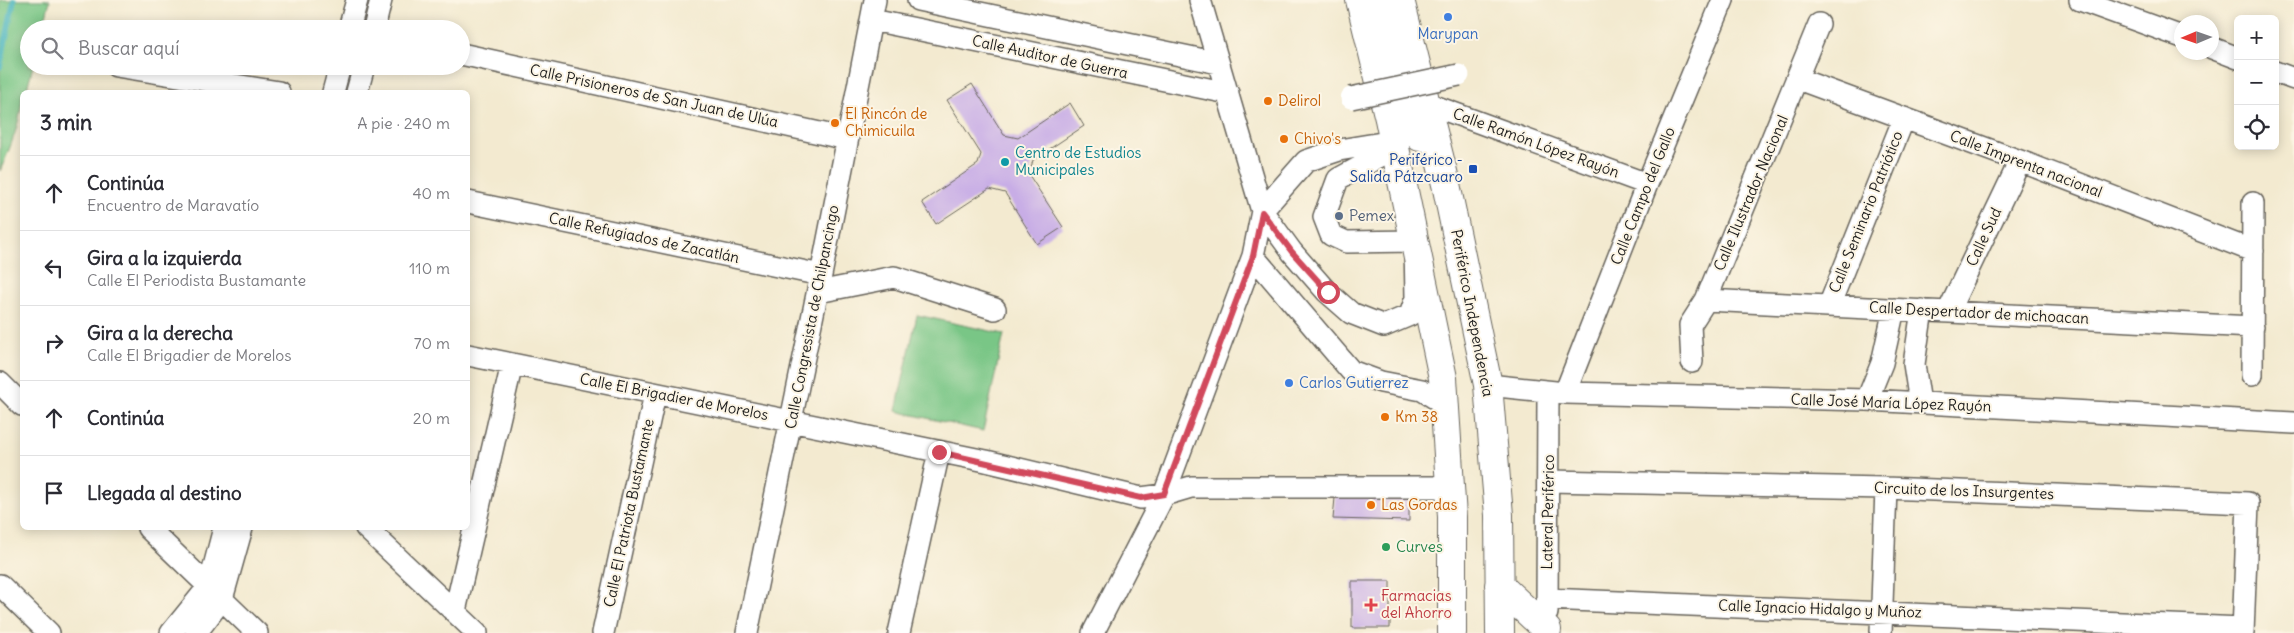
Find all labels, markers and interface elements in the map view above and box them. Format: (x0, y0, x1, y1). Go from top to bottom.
marker: Marypan (1442, 11, 1454, 23)
north arrow (2174, 15, 2219, 60)
map controls (2234, 15, 2279, 150)
button: + (2234, 15, 2279, 60)
search box (20, 20, 470, 75)
place label: Marypan (1417, 24, 1479, 43)
street label: Calle Auditor de Guerra (970, 31, 1130, 82)
icon: search (38, 34, 66, 62)
text: Buscar aquí (78, 36, 179, 60)
street label: Calle Prisioneros de San Juan de Ulúa (528, 60, 780, 131)
button: − (2234, 60, 2279, 105)
place label: Delirol (1278, 91, 1321, 110)
marker: Delirol (1262, 95, 1274, 107)
place label: El Rincón de Chimicuila (845, 104, 927, 140)
street label: Calle Ramón López Rayón (1450, 104, 1622, 182)
button: locate (2234, 105, 2279, 150)
text: 3 min (40, 109, 92, 136)
street label: Calle Ilustrador Nacional (1709, 112, 1792, 274)
text: A pie · 240 m (357, 113, 450, 133)
marker: El Rincón de Chimicuila (829, 117, 841, 129)
street label: Calle Campo del Gallo (1606, 124, 1679, 268)
street label: Calle Imprenta nacional (1947, 126, 2105, 201)
street label: Calle Seminario Patriótico (1824, 128, 1907, 295)
place label: Chivo's (1294, 129, 1341, 148)
marker: Chivo's (1278, 133, 1290, 145)
place label: Centro de Estudios Municipales (1015, 143, 1142, 179)
place label: Periférico - Salida Pátzcuaro (1350, 150, 1463, 186)
marker: Centro de Estudios Municipales (999, 156, 1011, 168)
marker: Periférico - Salida Pátzcuaro (1467, 163, 1479, 175)
text: Continúa (87, 171, 164, 195)
icon: ahead (40, 179, 68, 207)
text: 40 m (412, 183, 450, 203)
text: Encuentro de Maravatío (87, 195, 259, 215)
street label: Calle Congresista de Chilpancingo (780, 203, 843, 431)
street label: Calle Sud (1962, 204, 2005, 269)
place label: Pemex (1349, 206, 1395, 225)
street label: Calle Refugiados de Zacatlán (547, 208, 741, 267)
marker: Pemex (1333, 210, 1345, 222)
street label: Periférico Independencia (1447, 228, 1498, 399)
text: Gira a la izquierda (87, 246, 242, 270)
icon: left (40, 254, 68, 282)
text: 110 m (409, 258, 450, 278)
text: Calle El Periodista Bustamante (87, 270, 306, 290)
route start (1317, 281, 1340, 304)
street label: Calle Despertador de michoacan (1868, 297, 2090, 328)
text: Gira a la derecha (87, 321, 233, 345)
icon: right (40, 329, 68, 357)
text: 70 m (414, 333, 450, 353)
text: Calle El Brigadier de Morelos (87, 345, 292, 365)
street label: Calle El Brigadier de Morelos (578, 369, 770, 424)
place label: Carlos Gutierrez (1299, 373, 1409, 392)
marker: Carlos Gutierrez (1283, 377, 1295, 389)
street label: Calle José María López Rayón (1790, 390, 1992, 416)
icon: ahead (40, 404, 68, 432)
text: Continúa (87, 406, 164, 430)
place label: Km 38 (1395, 407, 1438, 426)
text: 20 m (413, 408, 450, 428)
marker: Km 38 (1379, 411, 1391, 423)
street label: Calle El Patriota Bustamante (599, 417, 658, 609)
route end (928, 441, 951, 464)
street label: Lateral Periférico (1537, 454, 1558, 570)
street label: Circuito de los Insurgentes (1874, 478, 2055, 503)
icon: arrive (40, 479, 68, 507)
text: Llegada al destino (87, 481, 242, 505)
place label: Las Gordas (1381, 495, 1458, 514)
marker: Las Gordas (1365, 499, 1377, 511)
place label: Curves (1396, 537, 1443, 556)
marker: Curves (1380, 541, 1392, 553)
place label: Farmacias del Ahorro (1381, 586, 1452, 622)
street label: Calle Ignacio Hidalgo y Muñoz (1718, 595, 1922, 622)
marker: Farmacias del Ahorro (1365, 599, 1377, 611)

